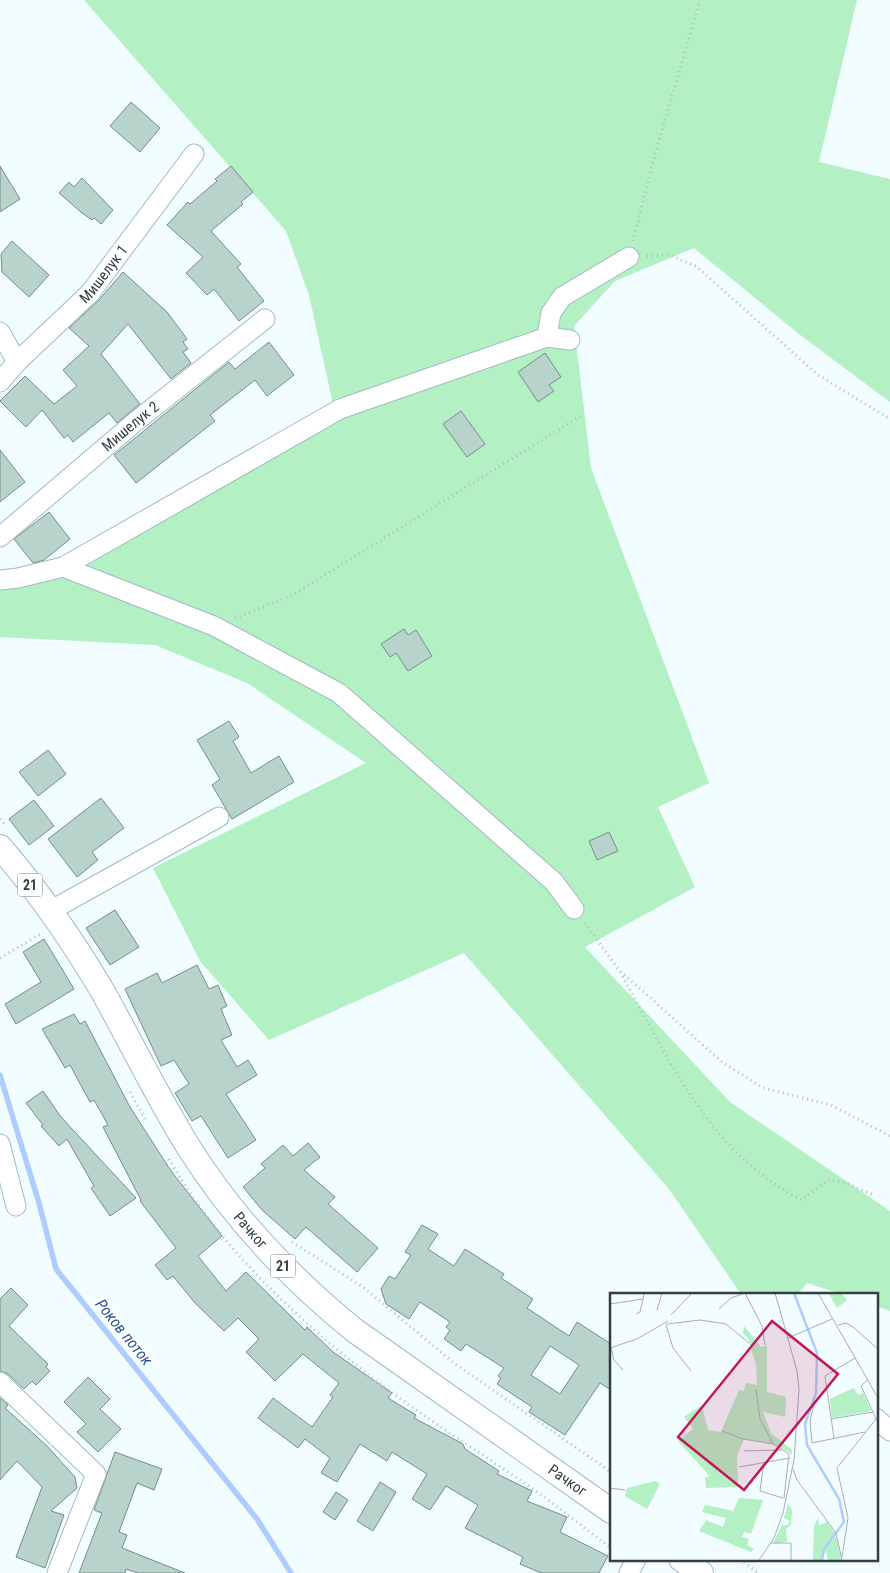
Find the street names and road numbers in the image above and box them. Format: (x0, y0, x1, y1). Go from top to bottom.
street label: Мишелук 1 (76, 242, 132, 307)
street label: Мишелук 2 (98, 398, 162, 455)
road number: 21 (18, 874, 42, 896)
street label: Рачког (230, 1208, 271, 1253)
road number: 21 (270, 1254, 296, 1278)
street label: Рачког (545, 1461, 590, 1500)

